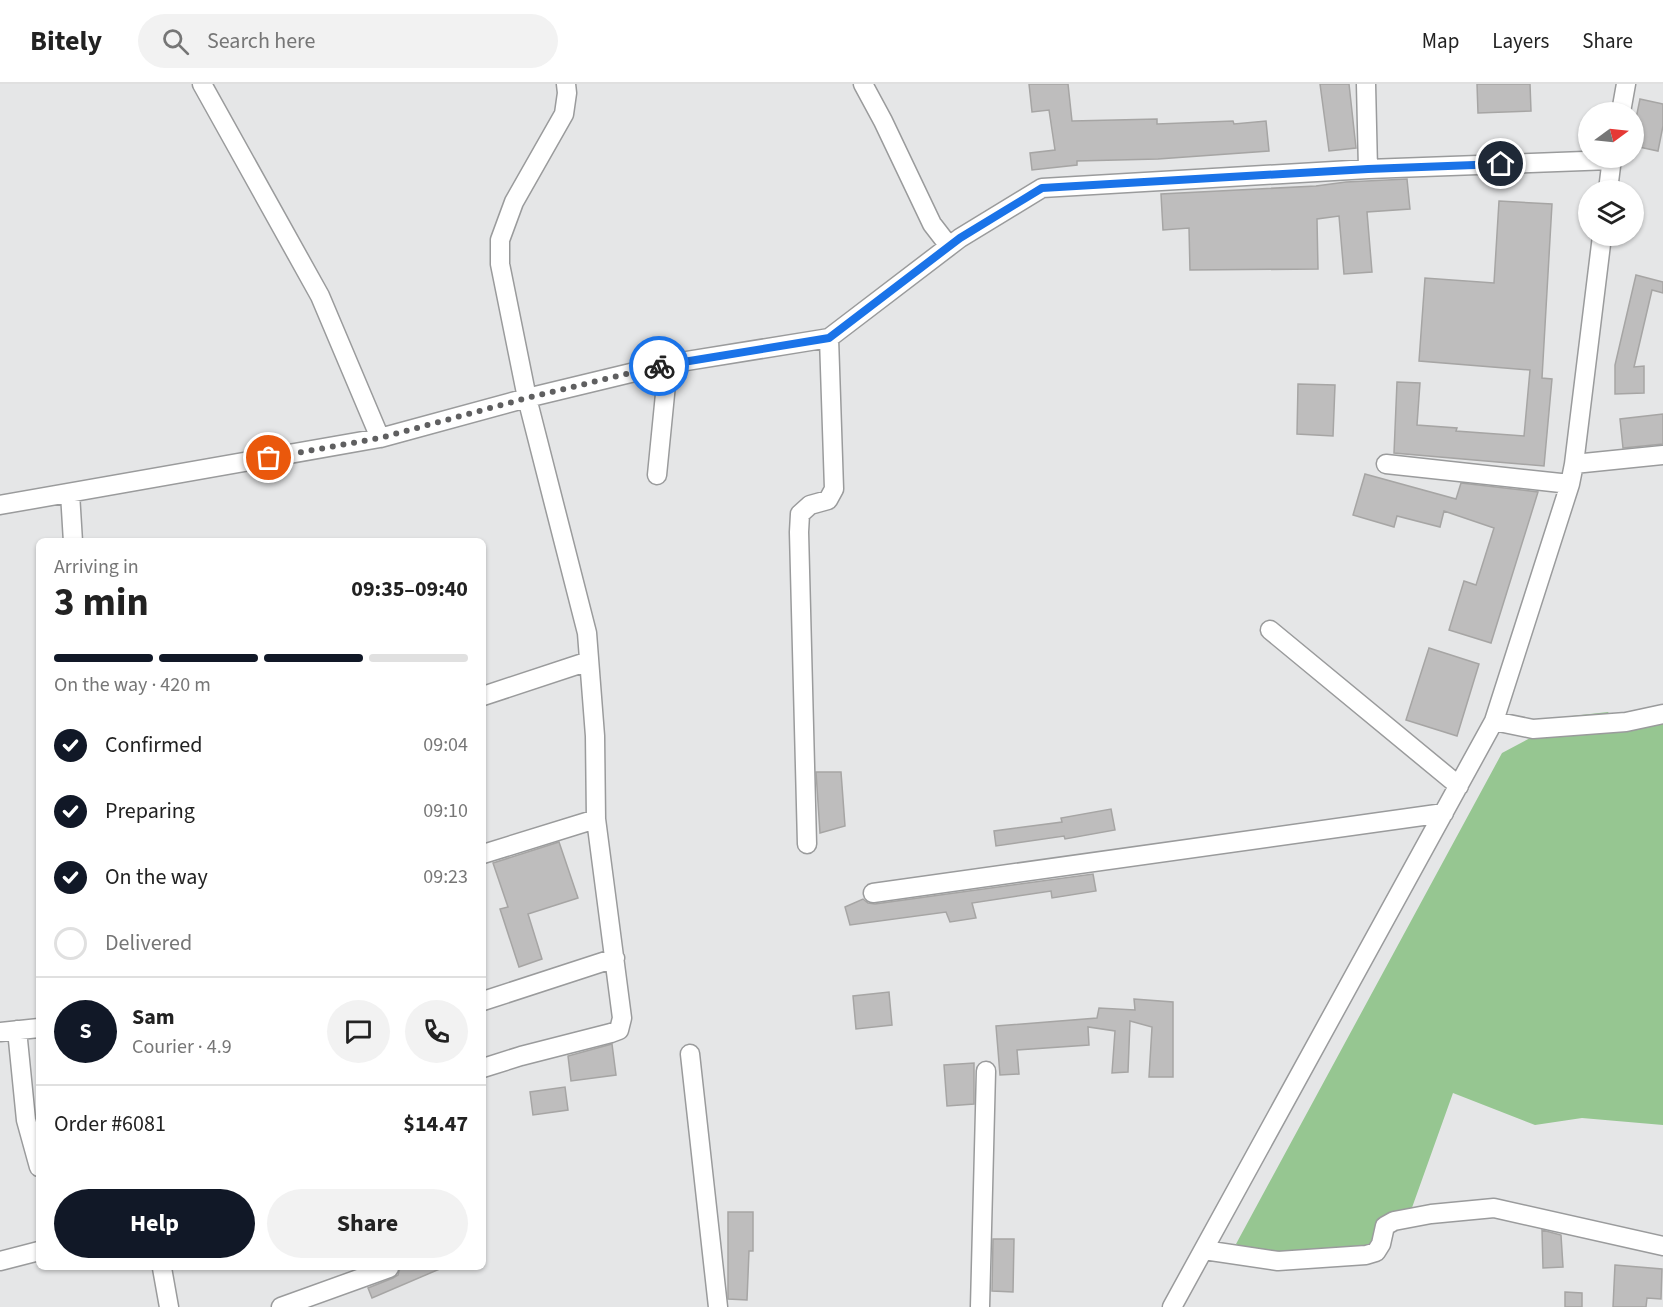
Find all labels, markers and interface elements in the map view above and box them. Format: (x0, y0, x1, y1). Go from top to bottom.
search box (138, 14, 558, 68)
text: Bitely (30, 21, 102, 61)
icon: search (159, 25, 192, 58)
text: Search here (207, 25, 315, 57)
text: Map (1422, 26, 1459, 56)
text: Layers (1492, 26, 1549, 56)
text: Share (1582, 26, 1633, 56)
north arrow (1578, 102, 1644, 168)
map controls (1578, 102, 1644, 246)
pin (1475, 138, 1526, 189)
icon: home (1484, 147, 1517, 180)
button: layers (1578, 180, 1644, 246)
courier (629, 336, 689, 396)
icon: bike (643, 350, 676, 383)
pin (243, 432, 294, 483)
icon: bag (252, 441, 285, 474)
text: Arriving in (54, 553, 139, 581)
text: 09:35–09:40 (351, 573, 468, 605)
text: 3 min (54, 575, 149, 631)
text: On the way · 420 m (54, 671, 211, 699)
icon: check (54, 729, 87, 762)
text: Confirmed (105, 729, 202, 761)
text: 09:04 (423, 731, 468, 759)
icon: check (54, 795, 87, 828)
text: Preparing (105, 795, 195, 827)
text: 09:10 (423, 797, 468, 825)
icon: check (54, 861, 87, 894)
text: On the way (105, 861, 208, 893)
text: 09:23 (423, 863, 468, 891)
text: Delivered (105, 927, 192, 959)
button: chat (327, 1000, 390, 1063)
button: phone (405, 1000, 468, 1063)
text: Sam (132, 1001, 175, 1033)
text: S (79, 1015, 92, 1047)
text: Courier · 4.9 (132, 1033, 232, 1061)
text: Order #6081 (54, 1108, 166, 1140)
text: $14.47 (403, 1108, 468, 1140)
button: Help (54, 1189, 255, 1258)
button: Share (267, 1189, 468, 1258)

